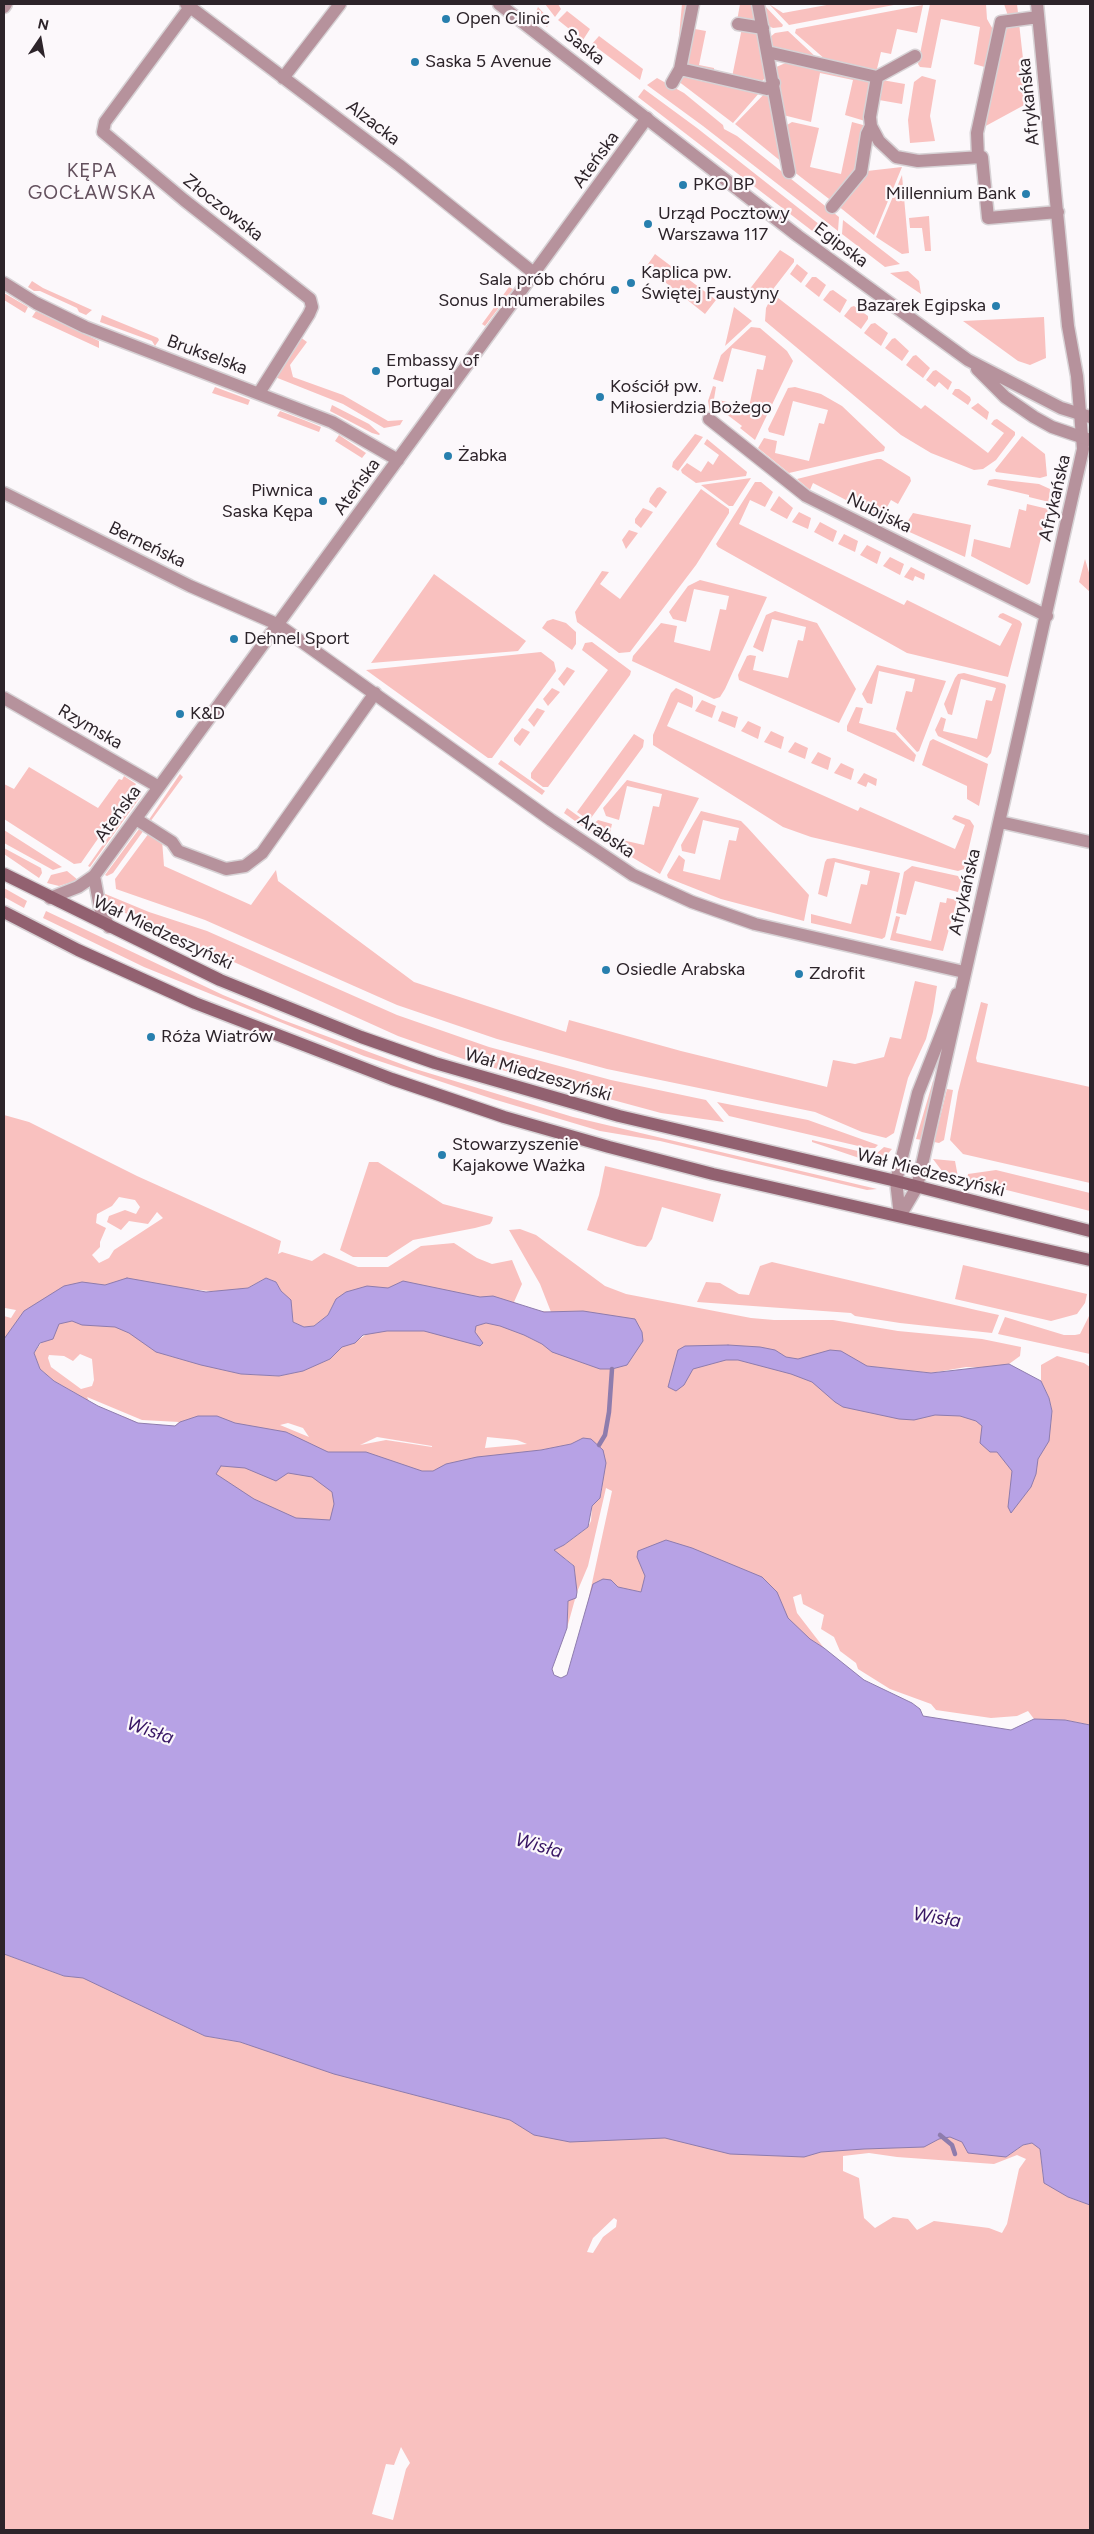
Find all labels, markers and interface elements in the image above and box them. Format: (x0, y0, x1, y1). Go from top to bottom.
place label: Open Clinic (456, 8, 550, 30)
marker: Open Clinic (440, 13, 452, 25)
north arrow (15, 15, 65, 65)
text: N (36, 15, 50, 34)
street label: Saska (559, 24, 609, 70)
place label: Saska 5 Avenue (425, 51, 551, 73)
marker: Saska 5 Avenue (409, 56, 421, 68)
street label: Afrykańska (1014, 57, 1044, 147)
street label: Alzacka (342, 96, 404, 150)
street label: Ateńska (568, 127, 624, 193)
district label: KĘPA GOCŁAWSKA (27, 160, 157, 204)
street label: Złoczowska (179, 170, 267, 246)
place label: PKO BP (693, 174, 754, 196)
marker: PKO BP (677, 179, 689, 191)
place label: Millennium Bank (886, 183, 1016, 205)
marker: Millennium Bank (1020, 188, 1032, 200)
place label: Urząd Pocztowy Warszawa 117 (658, 203, 790, 245)
marker: Urząd Pocztowy Warszawa 117 (642, 218, 654, 230)
street label: Egipska (810, 218, 872, 272)
place label: Kaplica pw. Świętej Faustyny (641, 262, 779, 304)
place label: Sala prób chóru Sonus Innumerabiles (438, 269, 605, 312)
marker: Kaplica pw. Świętej Faustyny (625, 277, 637, 289)
marker: Sala prób chóru Sonus Innumerabiles (609, 284, 621, 296)
place label: Bazarek Egipska (857, 295, 986, 317)
marker: Bazarek Egipska (990, 300, 1002, 312)
street label: Brukselska (164, 330, 250, 380)
place label: Embassy of Portugal (386, 350, 479, 392)
marker: Embassy of Portugal (370, 365, 382, 377)
place label: Kościół pw. Miłosierdzia Bożego (610, 376, 772, 418)
marker: Kościół pw. Miłosierdzia Bożego (594, 391, 606, 403)
place label: Żabka (458, 445, 507, 467)
marker: Żabka (442, 450, 454, 462)
street label: Afrykańska (1035, 453, 1075, 543)
street label: Ateńska (329, 454, 385, 520)
place label: Piwnica Saska Kępa (222, 480, 313, 522)
street label: Nubijska (843, 488, 915, 538)
marker: Piwnica Saska Kępa (317, 495, 329, 507)
street label: Berneńska (105, 517, 189, 573)
place label: Dehnel Sport (244, 628, 350, 650)
marker: Dehnel Sport (228, 633, 240, 645)
street label: Rzymska (54, 700, 126, 754)
place label: K&D (190, 703, 225, 725)
marker: K&D (174, 708, 186, 720)
street label: Ateńska (90, 781, 146, 847)
street label: Arabska (573, 809, 639, 863)
street label: Afrykańska (945, 847, 985, 937)
street label: Wał Miedzeszyński (90, 891, 236, 975)
place label: Osiedle Arabska (616, 959, 745, 981)
place label: Zdrofit (809, 963, 865, 985)
marker: Osiedle Arabska (600, 964, 612, 976)
marker: Zdrofit (793, 968, 805, 980)
place label: Róża Wiatrów (161, 1026, 273, 1048)
marker: Róża Wiatrów (145, 1031, 157, 1043)
street label: Wał Miedzeszyński (462, 1044, 614, 1106)
place label: Stowarzyszenie Kajakowe Ważka (452, 1134, 585, 1176)
street label: Wał Miedzeszyński (855, 1144, 1007, 1202)
marker: Stowarzyszenie Kajakowe Ważka (436, 1149, 448, 1161)
water label: Wisła (124, 1712, 176, 1750)
water label: Wisła (513, 1828, 565, 1864)
water label: Wisła (911, 1903, 963, 1933)

